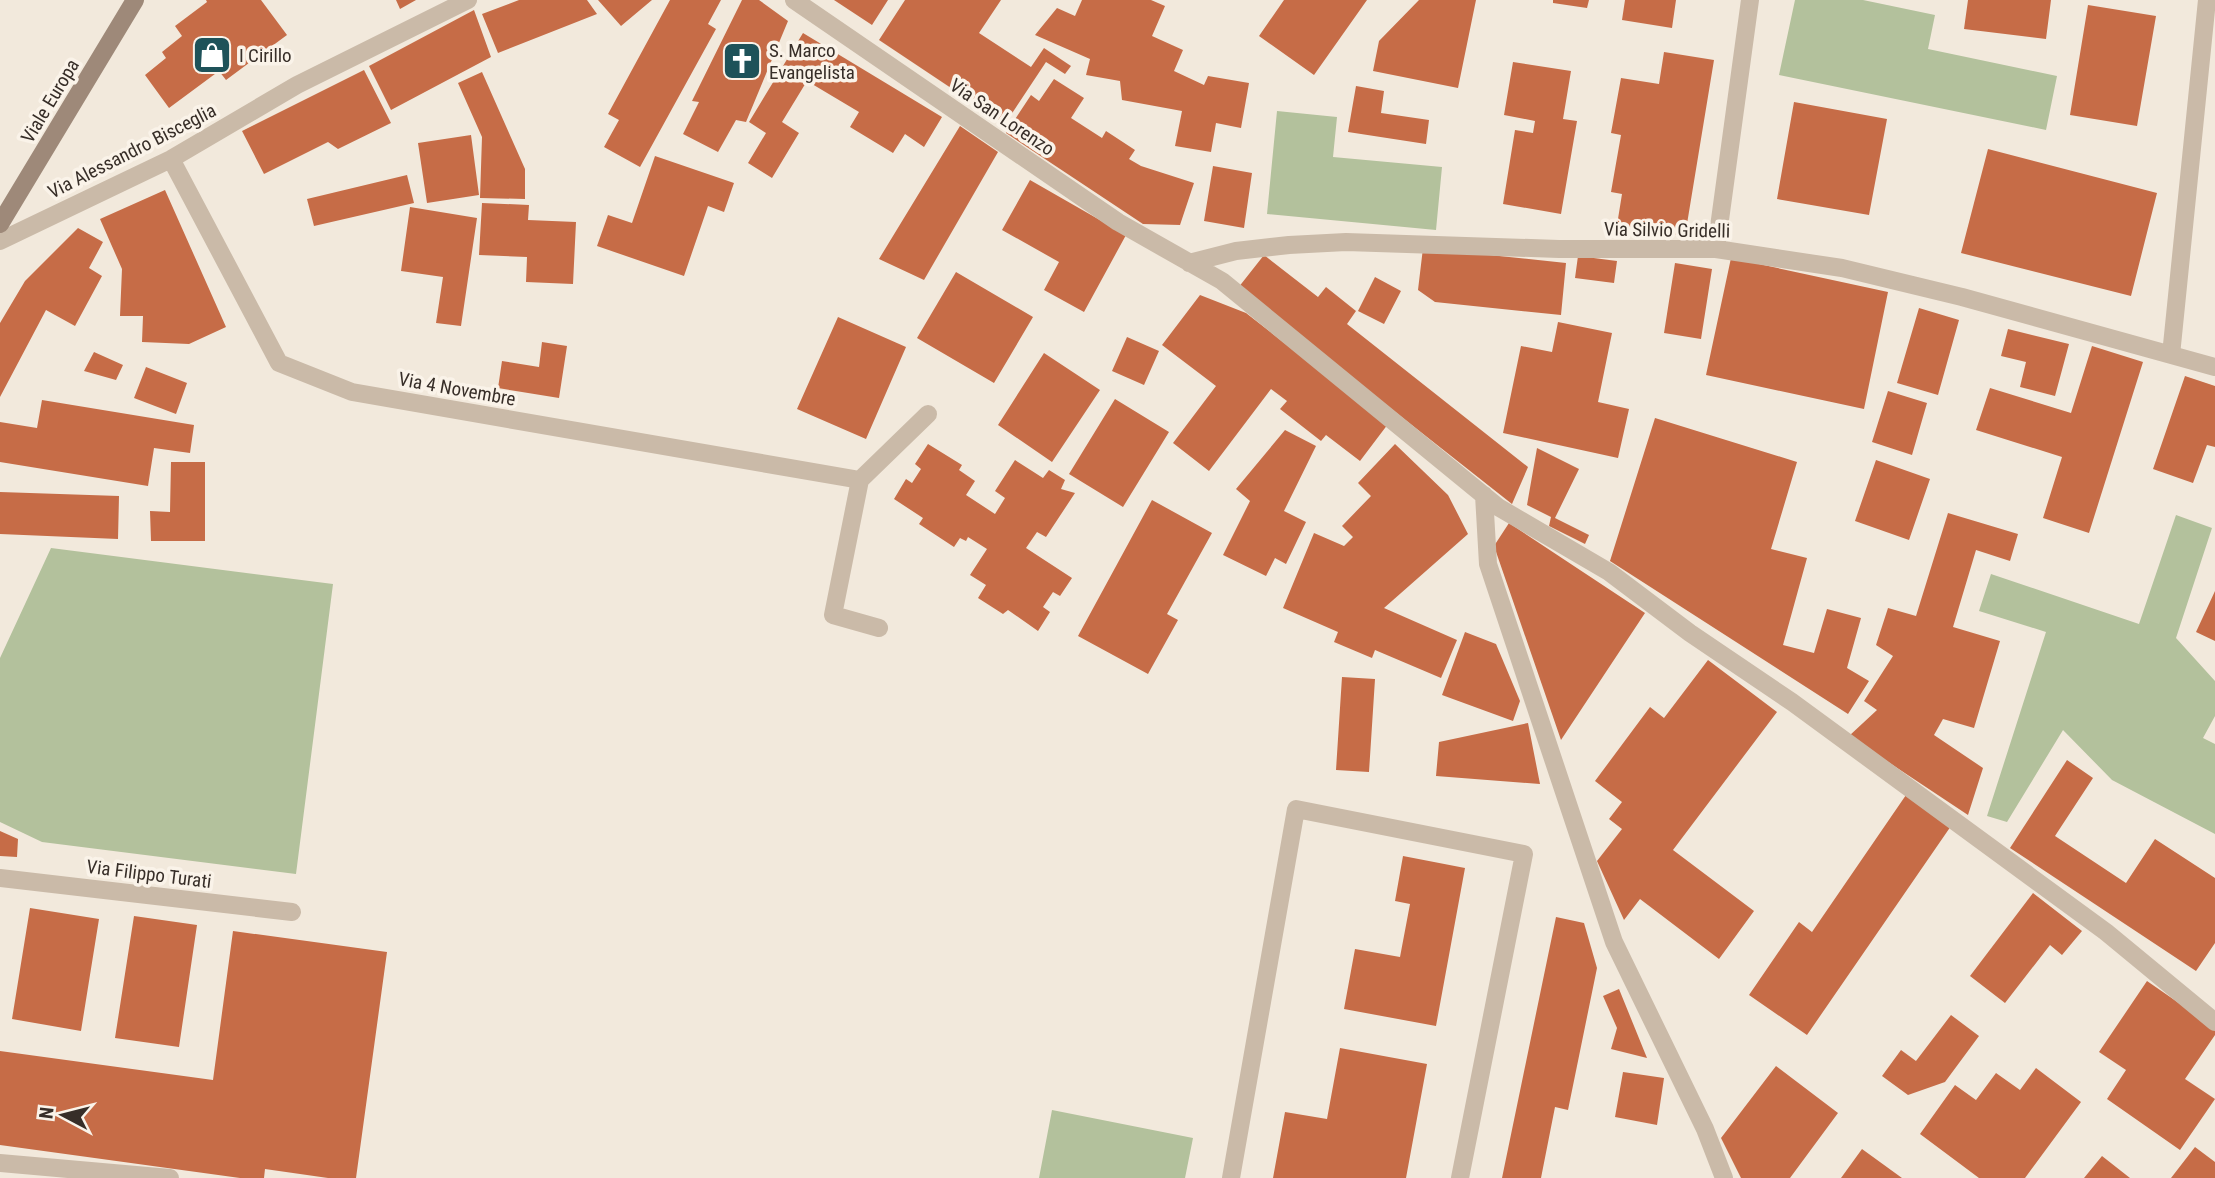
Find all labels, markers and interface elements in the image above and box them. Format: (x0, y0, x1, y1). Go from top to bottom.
shop icon: I Cirillo (191, 34, 233, 76)
place label: S. Marco Evangelista (769, 39, 855, 84)
church icon: S. Marco Evangelista (721, 40, 763, 82)
place label: I Cirillo (239, 44, 292, 67)
street label: Viale Europa (16, 55, 84, 147)
street label: Via San Lorenzo (945, 74, 1059, 160)
street label: Via Alessandro Bisceglia (44, 99, 220, 203)
street label: Via Silvio Gridelli (1604, 217, 1730, 243)
street label: Via 4 Novembre (397, 367, 517, 411)
street label: Via Filippo Turati (85, 855, 213, 893)
north arrow (28, 1080, 98, 1150)
text: N (34, 1106, 59, 1120)

